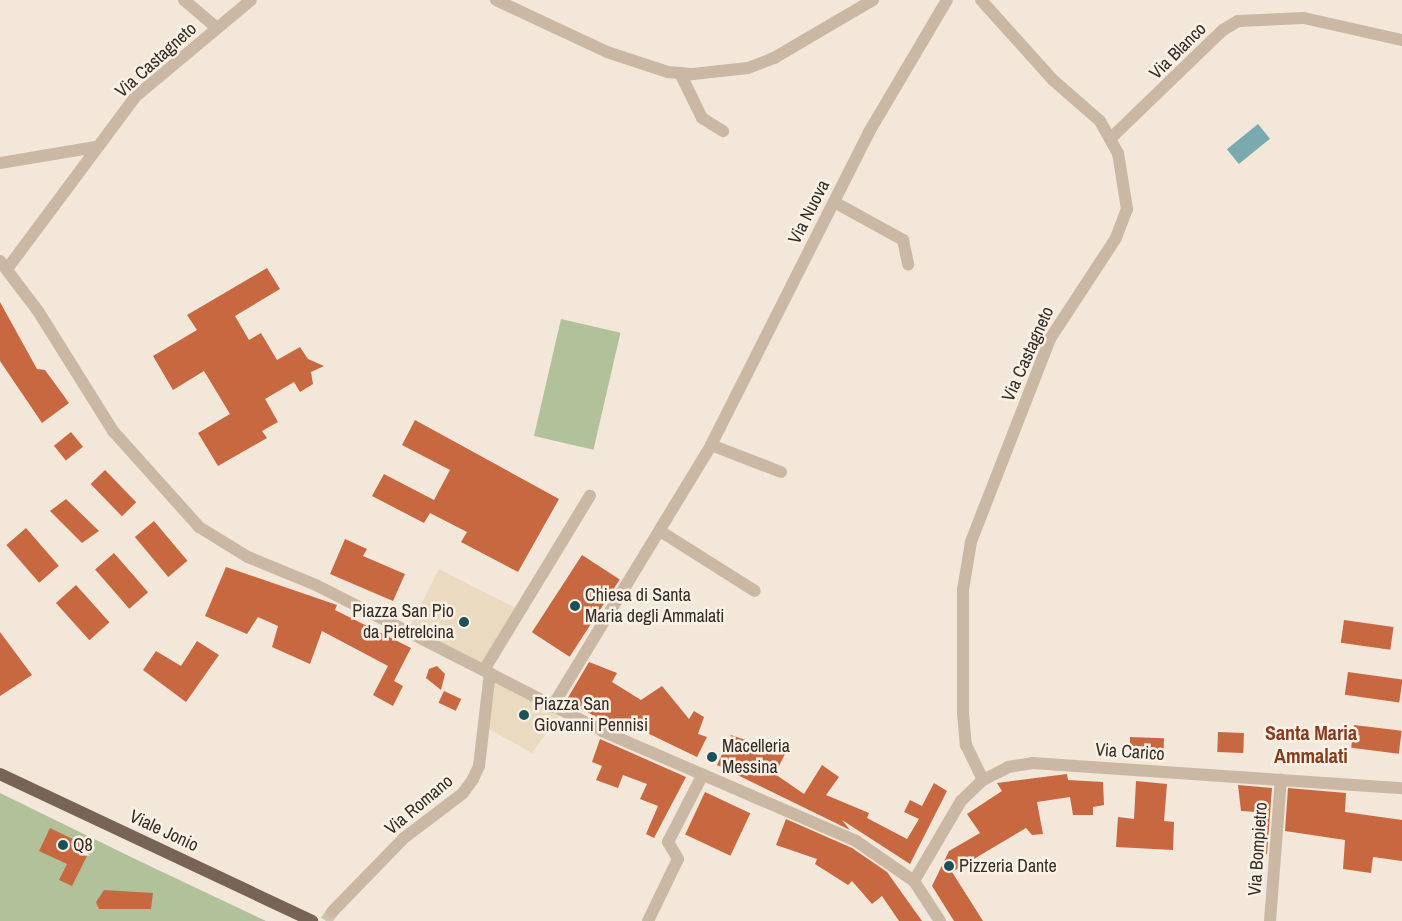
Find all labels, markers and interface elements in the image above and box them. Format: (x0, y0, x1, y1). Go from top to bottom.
street label: Via Castagneto (111, 18, 201, 102)
street label: Via Blanco (1145, 18, 1211, 84)
street label: Via Nuova (784, 177, 834, 247)
street label: Via Castagneto (997, 303, 1059, 405)
place label: Chiesa di Santa Maria degli Ammalati (585, 585, 725, 628)
marker: Chiesa di Santa Maria degli Ammalati (569, 600, 581, 612)
place label: Piazza San Pio da Pietrelcina (352, 601, 454, 644)
marker: Piazza San Pio da Pietrelcina (458, 616, 470, 628)
place label: Piazza San Giovanni Pennisi (534, 694, 648, 736)
marker: Piazza San Giovanni Pennisi (518, 709, 530, 721)
district label: Santa Maria Ammalati (1265, 721, 1357, 768)
place label: Macelleria Messina (722, 736, 790, 779)
street label: Via Carico (1095, 739, 1165, 765)
marker: Macelleria Messina (706, 751, 718, 763)
street label: Via Romano (381, 770, 457, 840)
street label: Via Bompietro (1244, 801, 1272, 897)
street label: Viale Jonio (126, 806, 202, 856)
place label: Q8 (73, 834, 93, 856)
marker: Q8 (57, 839, 69, 851)
place label: Pizzeria Dante (959, 855, 1057, 877)
marker: Pizzeria Dante (943, 860, 955, 872)

